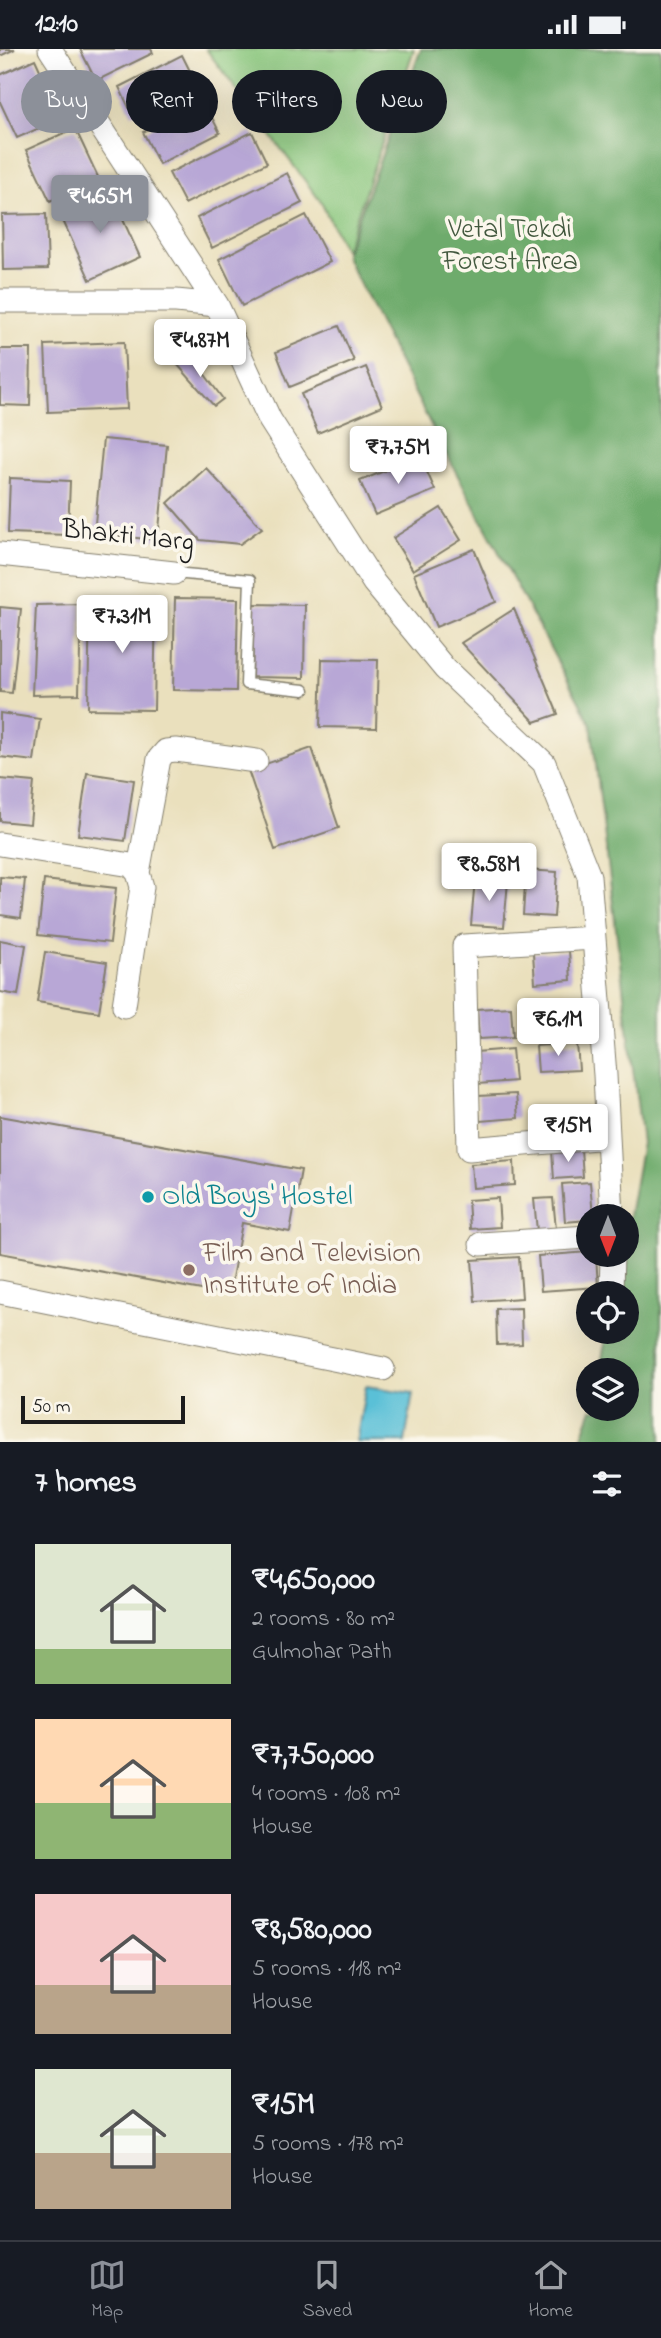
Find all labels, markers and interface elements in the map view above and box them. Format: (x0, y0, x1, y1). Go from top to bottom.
text: 12:10 (35, 6, 78, 44)
chip: Buy (21, 70, 112, 133)
chip: Rent (126, 70, 218, 133)
chip: Filters (232, 70, 342, 133)
chip: New (356, 70, 447, 133)
pin: ₹4.65M (43, 176, 157, 235)
text: ₹4.65M (67, 181, 133, 214)
park label: Vetal Tekdi Forest Area (441, 210, 578, 283)
pin: ₹4.87M (143, 319, 257, 379)
text: ₹4.87M (170, 325, 230, 358)
pin: ₹7.75M (341, 427, 455, 486)
text: ₹7.75M (366, 432, 430, 465)
street label: Bhakti Marg (59, 510, 196, 564)
pin: ₹7.31M (65, 595, 179, 655)
text: ₹7.31M (93, 601, 151, 634)
pin: ₹8.58M (432, 843, 546, 903)
text: ₹8.58M (458, 849, 520, 882)
pin: ₹6.1M (509, 999, 607, 1058)
text: ₹6.1M (533, 1004, 583, 1037)
pin: ₹15M (527, 1105, 609, 1164)
text: ₹15M (544, 1110, 592, 1143)
place label: Old Boys' Hostel (162, 1177, 353, 1218)
marker: Old Boys' Hostel (140, 1189, 156, 1205)
north arrow (576, 1204, 639, 1267)
map controls (576, 1204, 639, 1421)
place label: Film and Television Institute of India (202, 1234, 421, 1307)
marker: Film and Television Institute of India (181, 1262, 197, 1278)
button: locate (576, 1281, 639, 1344)
button: layers (576, 1358, 639, 1421)
scale bar (21, 1393, 186, 1425)
text: 50 m (32, 1394, 71, 1421)
text: 7 homes (35, 1462, 137, 1506)
icon: filters (588, 1465, 626, 1503)
text: ₹4,650,000 (252, 1559, 375, 1603)
icon: home (91, 1572, 175, 1656)
text: 2 rooms · 80 m² (252, 1603, 395, 1636)
text: Gulmohar Path (252, 1636, 392, 1669)
text: ₹7,750,000 (252, 1734, 374, 1778)
icon: home (91, 1747, 175, 1831)
text: 4 rooms · 108 m² (252, 1778, 401, 1811)
text: House (252, 1811, 312, 1844)
text: ₹8,580,000 (252, 1909, 372, 1953)
icon: home (91, 1922, 175, 2006)
text: 5 rooms · 118 m² (252, 1953, 402, 1986)
text: House (252, 1986, 312, 2019)
text: ₹15M (252, 2084, 315, 2128)
icon: home (91, 2097, 175, 2181)
text: 5 rooms · 178 m² (252, 2128, 404, 2161)
text: House (252, 2161, 312, 2194)
tab: Map (88, 2256, 126, 2325)
tab: Saved (303, 2256, 352, 2325)
tab: Home (529, 2256, 573, 2325)

